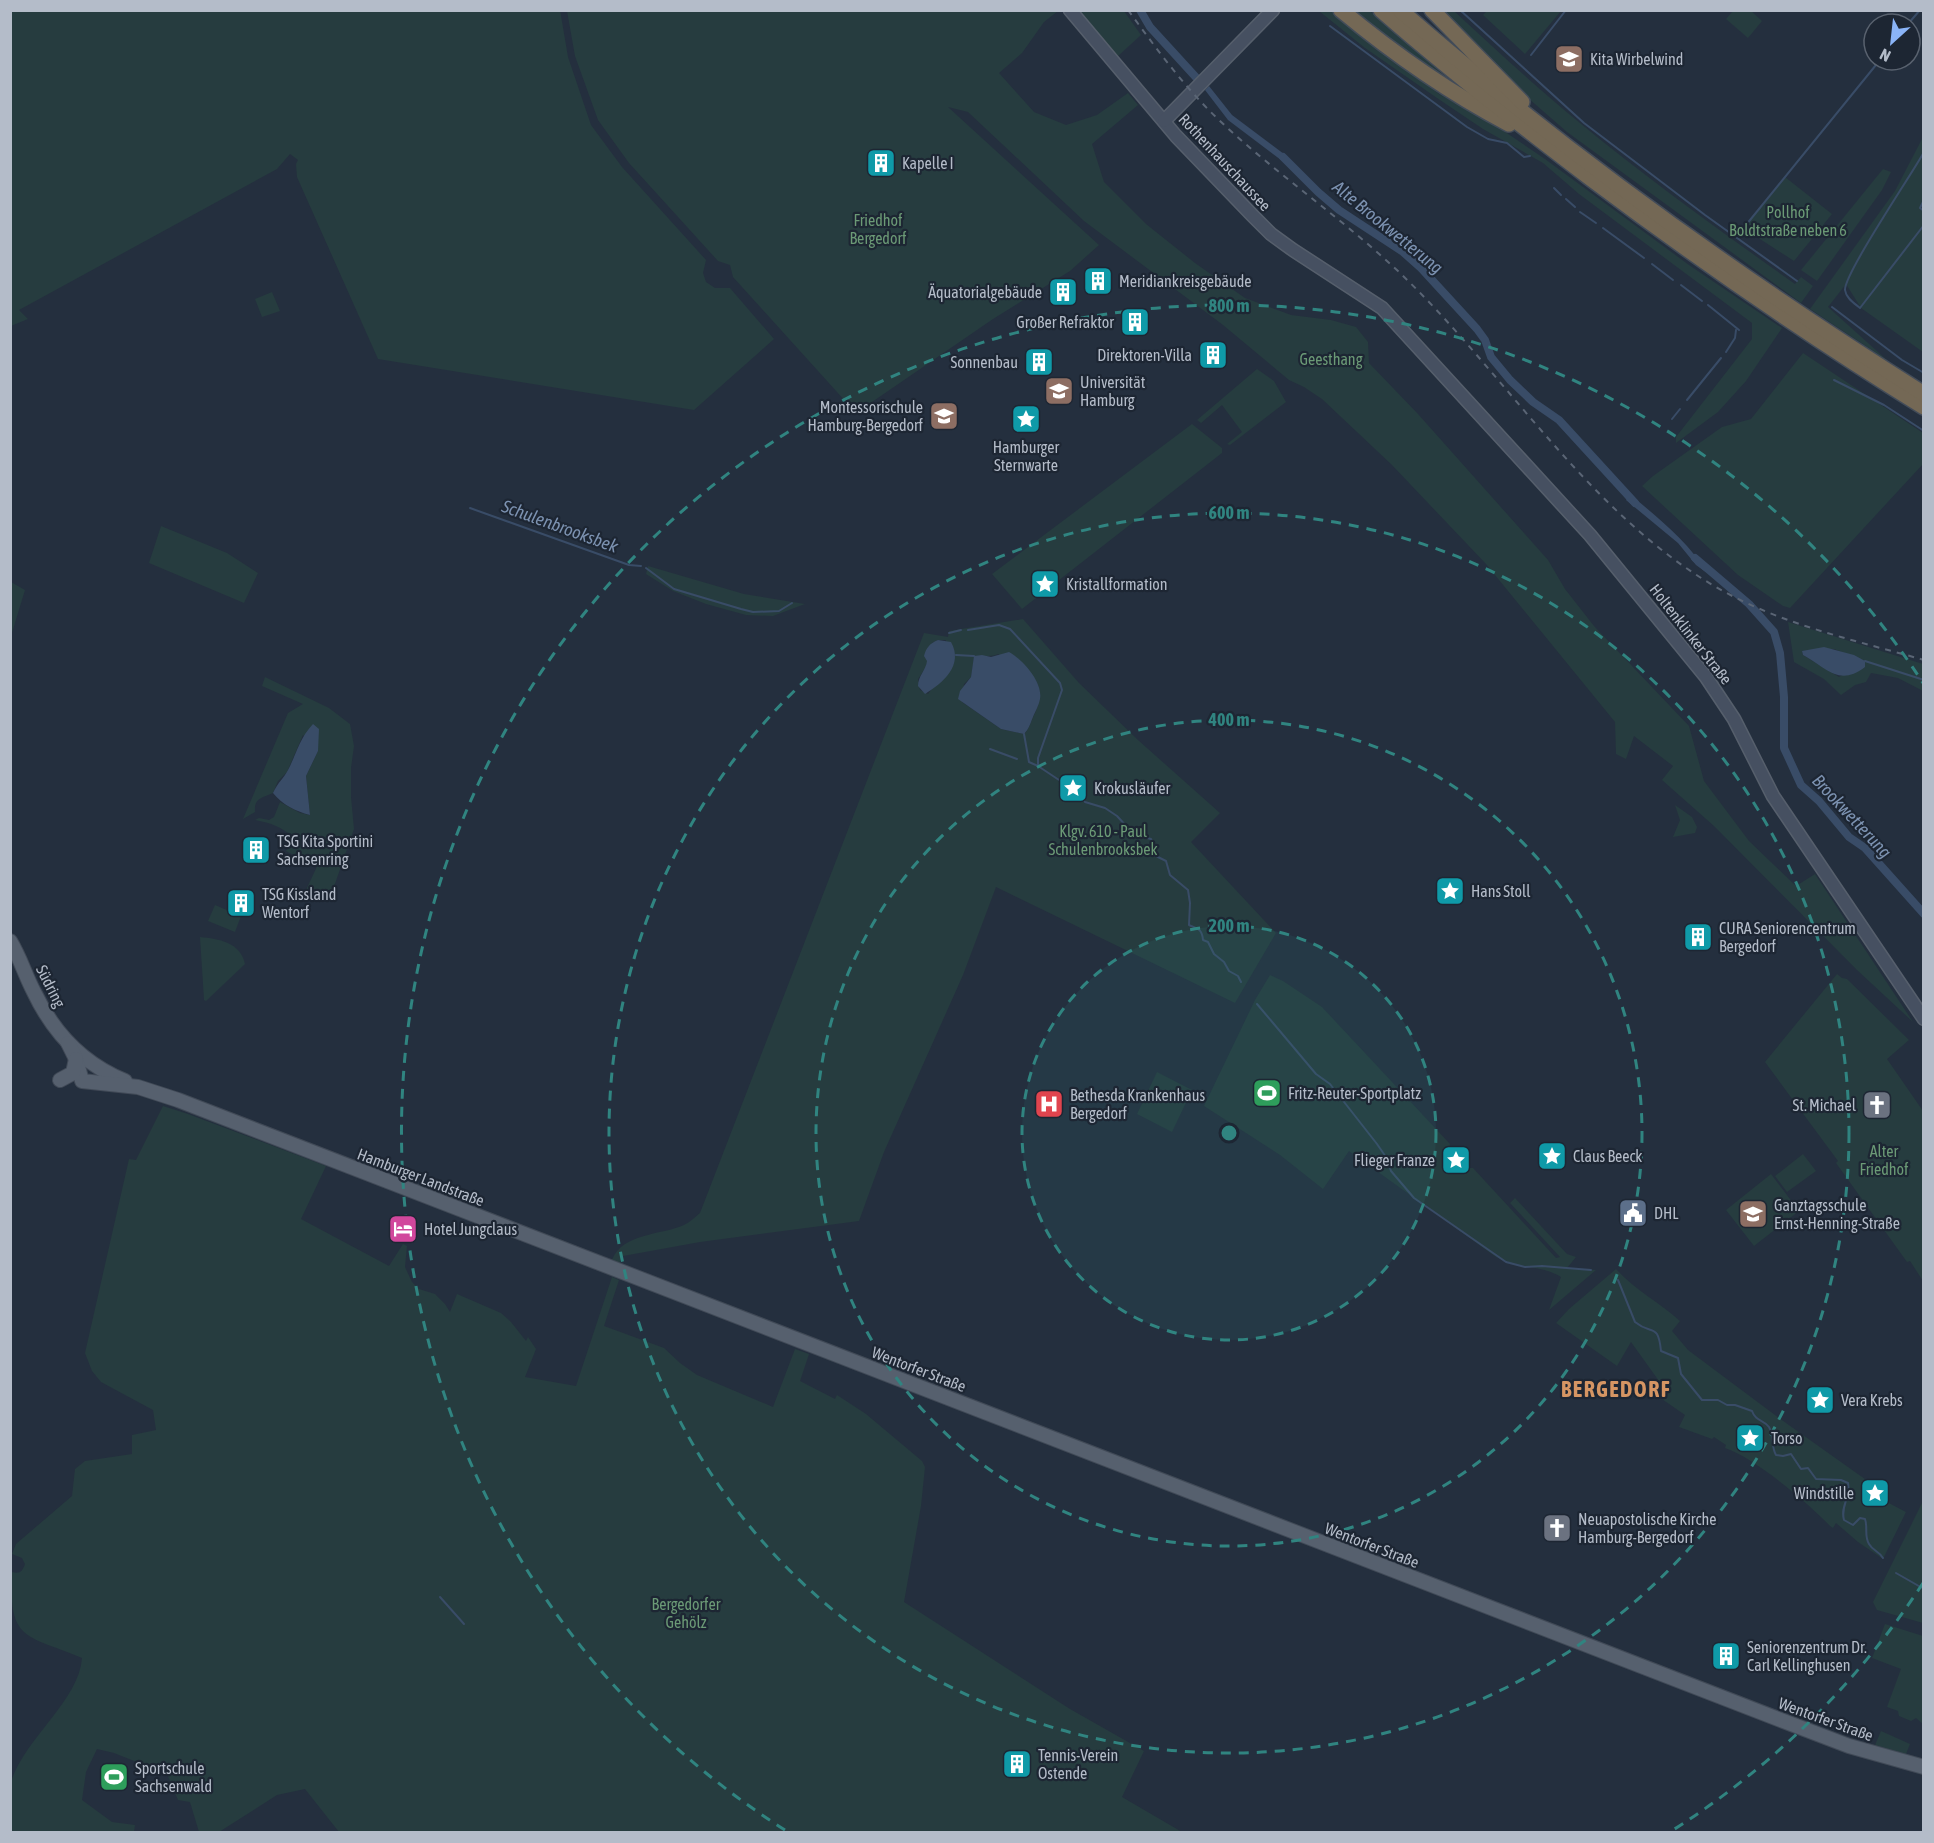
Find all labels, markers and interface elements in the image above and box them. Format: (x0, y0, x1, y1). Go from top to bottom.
north arrow (1862, 12, 1922, 72)
school or university icon: Kita Wirbelwind (1553, 43, 1585, 75)
text: N (1877, 45, 1893, 66)
place label: Kita Wirbelwind (1590, 50, 1683, 68)
street label: Rothenhauschaussee (1175, 110, 1275, 214)
building icon: Kapelle I (865, 147, 897, 179)
place label: Kapelle I (902, 154, 954, 173)
water label: Alte Brookwetterung (1328, 176, 1447, 278)
park label: Pollhof Boldtstraße neben 6 (1729, 203, 1847, 239)
park label: Friedhof Bergedorf (850, 211, 907, 248)
building icon: Meridiankreisgebäude (1082, 265, 1114, 297)
place label: Meridiankreisgebäude (1119, 272, 1252, 291)
building icon: Äquatorialgebäude (1047, 276, 1079, 308)
place label: Äquatorialgebäude (928, 283, 1042, 302)
text: 800 m (1209, 295, 1249, 316)
building icon: Großer Refraktor (1119, 306, 1151, 338)
place label: Großer Refraktor (1016, 313, 1114, 331)
building icon: Direktoren-Villa (1197, 339, 1229, 371)
building icon: Sonnenbau (1023, 346, 1055, 378)
place label: Direktoren-Villa (1097, 346, 1192, 364)
park label: Geesthang (1299, 350, 1363, 369)
place label: Sonnenbau (950, 353, 1018, 371)
place label: Universität Hamburg (1080, 373, 1146, 410)
school or university icon: Universität Hamburg (1043, 375, 1075, 407)
place label: Montessorischule Hamburg-Bergedorf (807, 398, 924, 435)
school or university icon: Montessorischule Hamburg-Bergedorf (928, 400, 960, 432)
place icon: Hamburger Sternwarte (1010, 403, 1042, 435)
place label: Hamburger Sternwarte (993, 438, 1059, 474)
water label: Schulenbrooksbek (498, 495, 622, 557)
text: 600 m (1209, 502, 1249, 523)
place icon: Kristallformation (1029, 568, 1061, 600)
place label: Kristallformation (1066, 575, 1168, 593)
street label: Holtenklinker Straße (1646, 580, 1736, 688)
text: 400 m (1208, 709, 1249, 730)
water label: Brookwetterung (1808, 770, 1896, 862)
place icon: Krokusläufer (1057, 772, 1089, 804)
place label: Krokusläufer (1094, 779, 1171, 797)
park label: Klgv. 610 - Paul Schulenbrooksbek (1048, 822, 1158, 858)
place label: TSG Kita Sportini Sachsenring (277, 832, 373, 869)
building icon: TSG Kita Sportini Sachsenring (240, 834, 272, 866)
place icon: Hans Stoll (1434, 875, 1466, 907)
place label: Hans Stoll (1471, 882, 1531, 900)
place label: TSG Kissland Wentorf (262, 885, 336, 921)
building icon: TSG Kissland Wentorf (225, 887, 257, 919)
text: 200 m (1209, 915, 1249, 936)
place label: CURA Seniorencentrum Bergedorf (1719, 919, 1856, 956)
building icon: CURA Seniorencentrum Bergedorf (1682, 921, 1714, 953)
street label: Südring (32, 962, 69, 1011)
sports icon: Fritz-Reuter-Sportplatz (1251, 1077, 1283, 1109)
place label: Fritz-Reuter-Sportplatz (1288, 1084, 1421, 1103)
place label: Bethesda Krankenhaus Bergedorf (1070, 1086, 1205, 1123)
hospital icon: Bethesda Krankenhaus Bergedorf (1033, 1088, 1065, 1120)
church icon: St. Michael (1861, 1089, 1893, 1121)
place label: St. Michael (1793, 1096, 1857, 1114)
centre of rings (1219, 1123, 1239, 1143)
place icon: Claus Beeck (1536, 1140, 1568, 1172)
park label: Alter Friedhof (1860, 1142, 1909, 1178)
place icon: Flieger Franze (1440, 1144, 1472, 1176)
street label: Hamburger Landstraße (355, 1145, 487, 1210)
place label: Claus Beeck (1573, 1147, 1642, 1165)
place label: Flieger Franze (1354, 1151, 1435, 1170)
place label: Ganztagsschule Ernst-Henning-Straße (1774, 1196, 1900, 1233)
public building icon: DHL (1617, 1197, 1649, 1229)
school or university icon: Ganztagsschule Ernst-Henning-Straße (1737, 1198, 1769, 1230)
place label: DHL (1654, 1204, 1679, 1222)
hotel icon: Hotel Jungclaus (387, 1213, 419, 1245)
place label: Hotel Jungclaus (424, 1220, 517, 1239)
street label: Wentorfer Straße (869, 1343, 969, 1395)
district label: BERGEDORF (1561, 1376, 1671, 1402)
place icon: Vera Krebs (1804, 1384, 1836, 1416)
place label: Vera Krebs (1841, 1391, 1903, 1409)
place icon: Torso (1734, 1422, 1766, 1454)
place label: Torso (1771, 1429, 1802, 1447)
place icon: Windstille (1859, 1477, 1891, 1509)
place label: Windstille (1794, 1484, 1854, 1502)
place label: Neuapostolische Kirche Hamburg-Bergedorf (1578, 1510, 1716, 1547)
church icon: Neuapostolische Kirche Hamburg-Bergedorf (1541, 1512, 1573, 1544)
street label: Wentorfer Straße (1322, 1519, 1422, 1571)
park label: Bergedorfer Gehölz (652, 1595, 721, 1631)
place label: Seniorenzentrum Dr. Carl Kellinghusen (1747, 1638, 1867, 1675)
building icon: Seniorenzentrum Dr. Carl Kellinghusen (1710, 1640, 1742, 1672)
street label: Wentorfer Straße (1776, 1694, 1876, 1744)
place label: Tennis-Verein Ostende (1038, 1746, 1118, 1782)
building icon: Tennis-Verein Ostende (1001, 1748, 1033, 1780)
place label: Sportschule Sachsenwald (135, 1759, 212, 1795)
sports icon: Sportschule Sachsenwald (98, 1761, 130, 1793)

